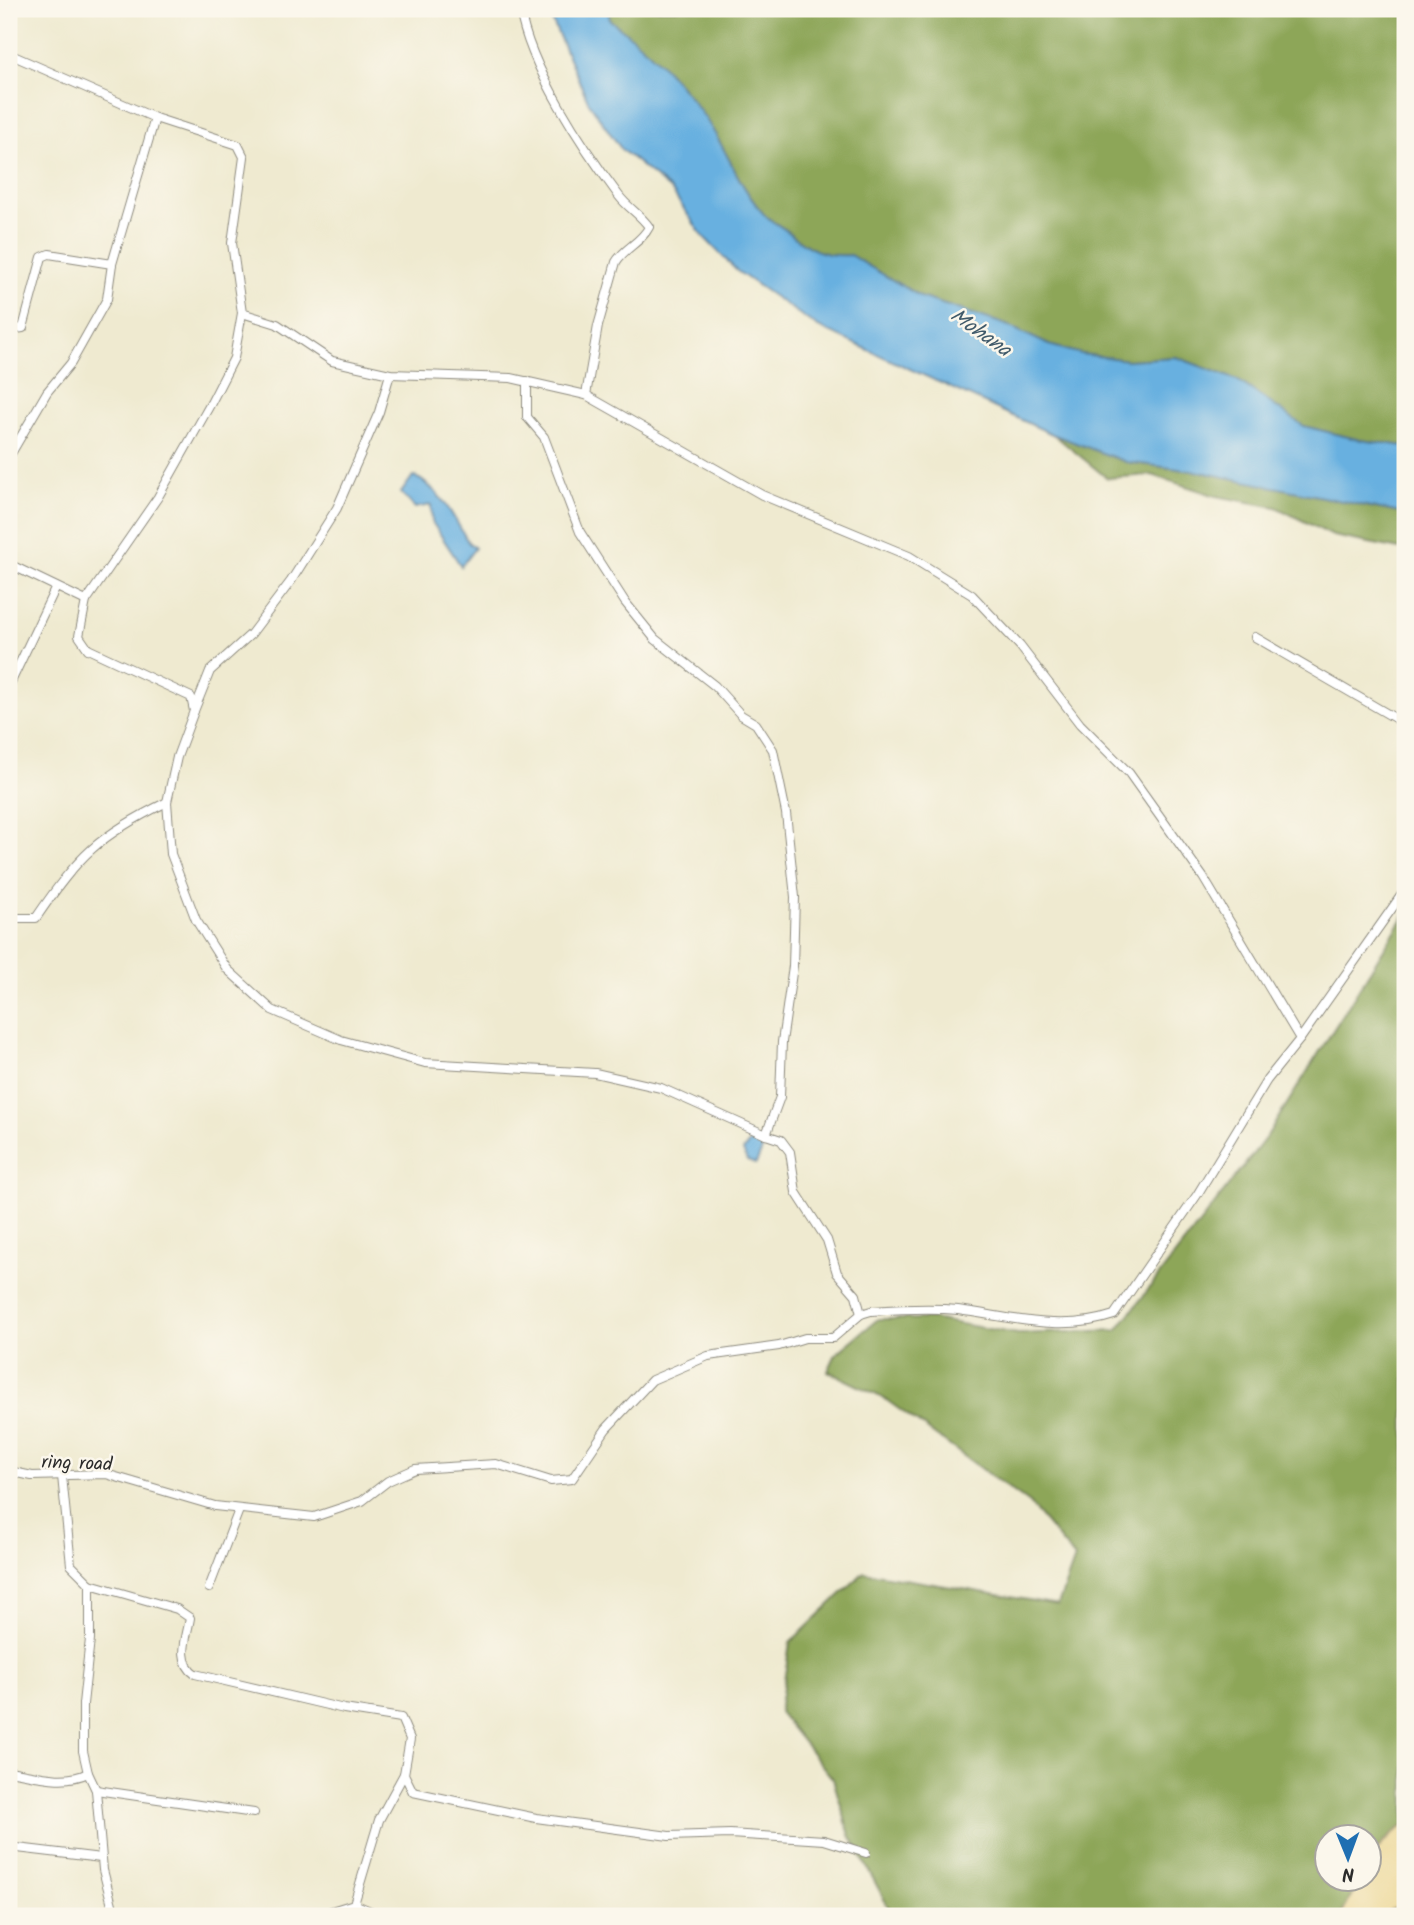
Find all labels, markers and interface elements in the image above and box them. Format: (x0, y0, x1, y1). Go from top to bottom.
water label: Mohana (943, 300, 1018, 367)
street label: ring road (41, 1448, 113, 1480)
north arrow (1312, 1824, 1382, 1894)
text: N (1342, 1858, 1355, 1888)

